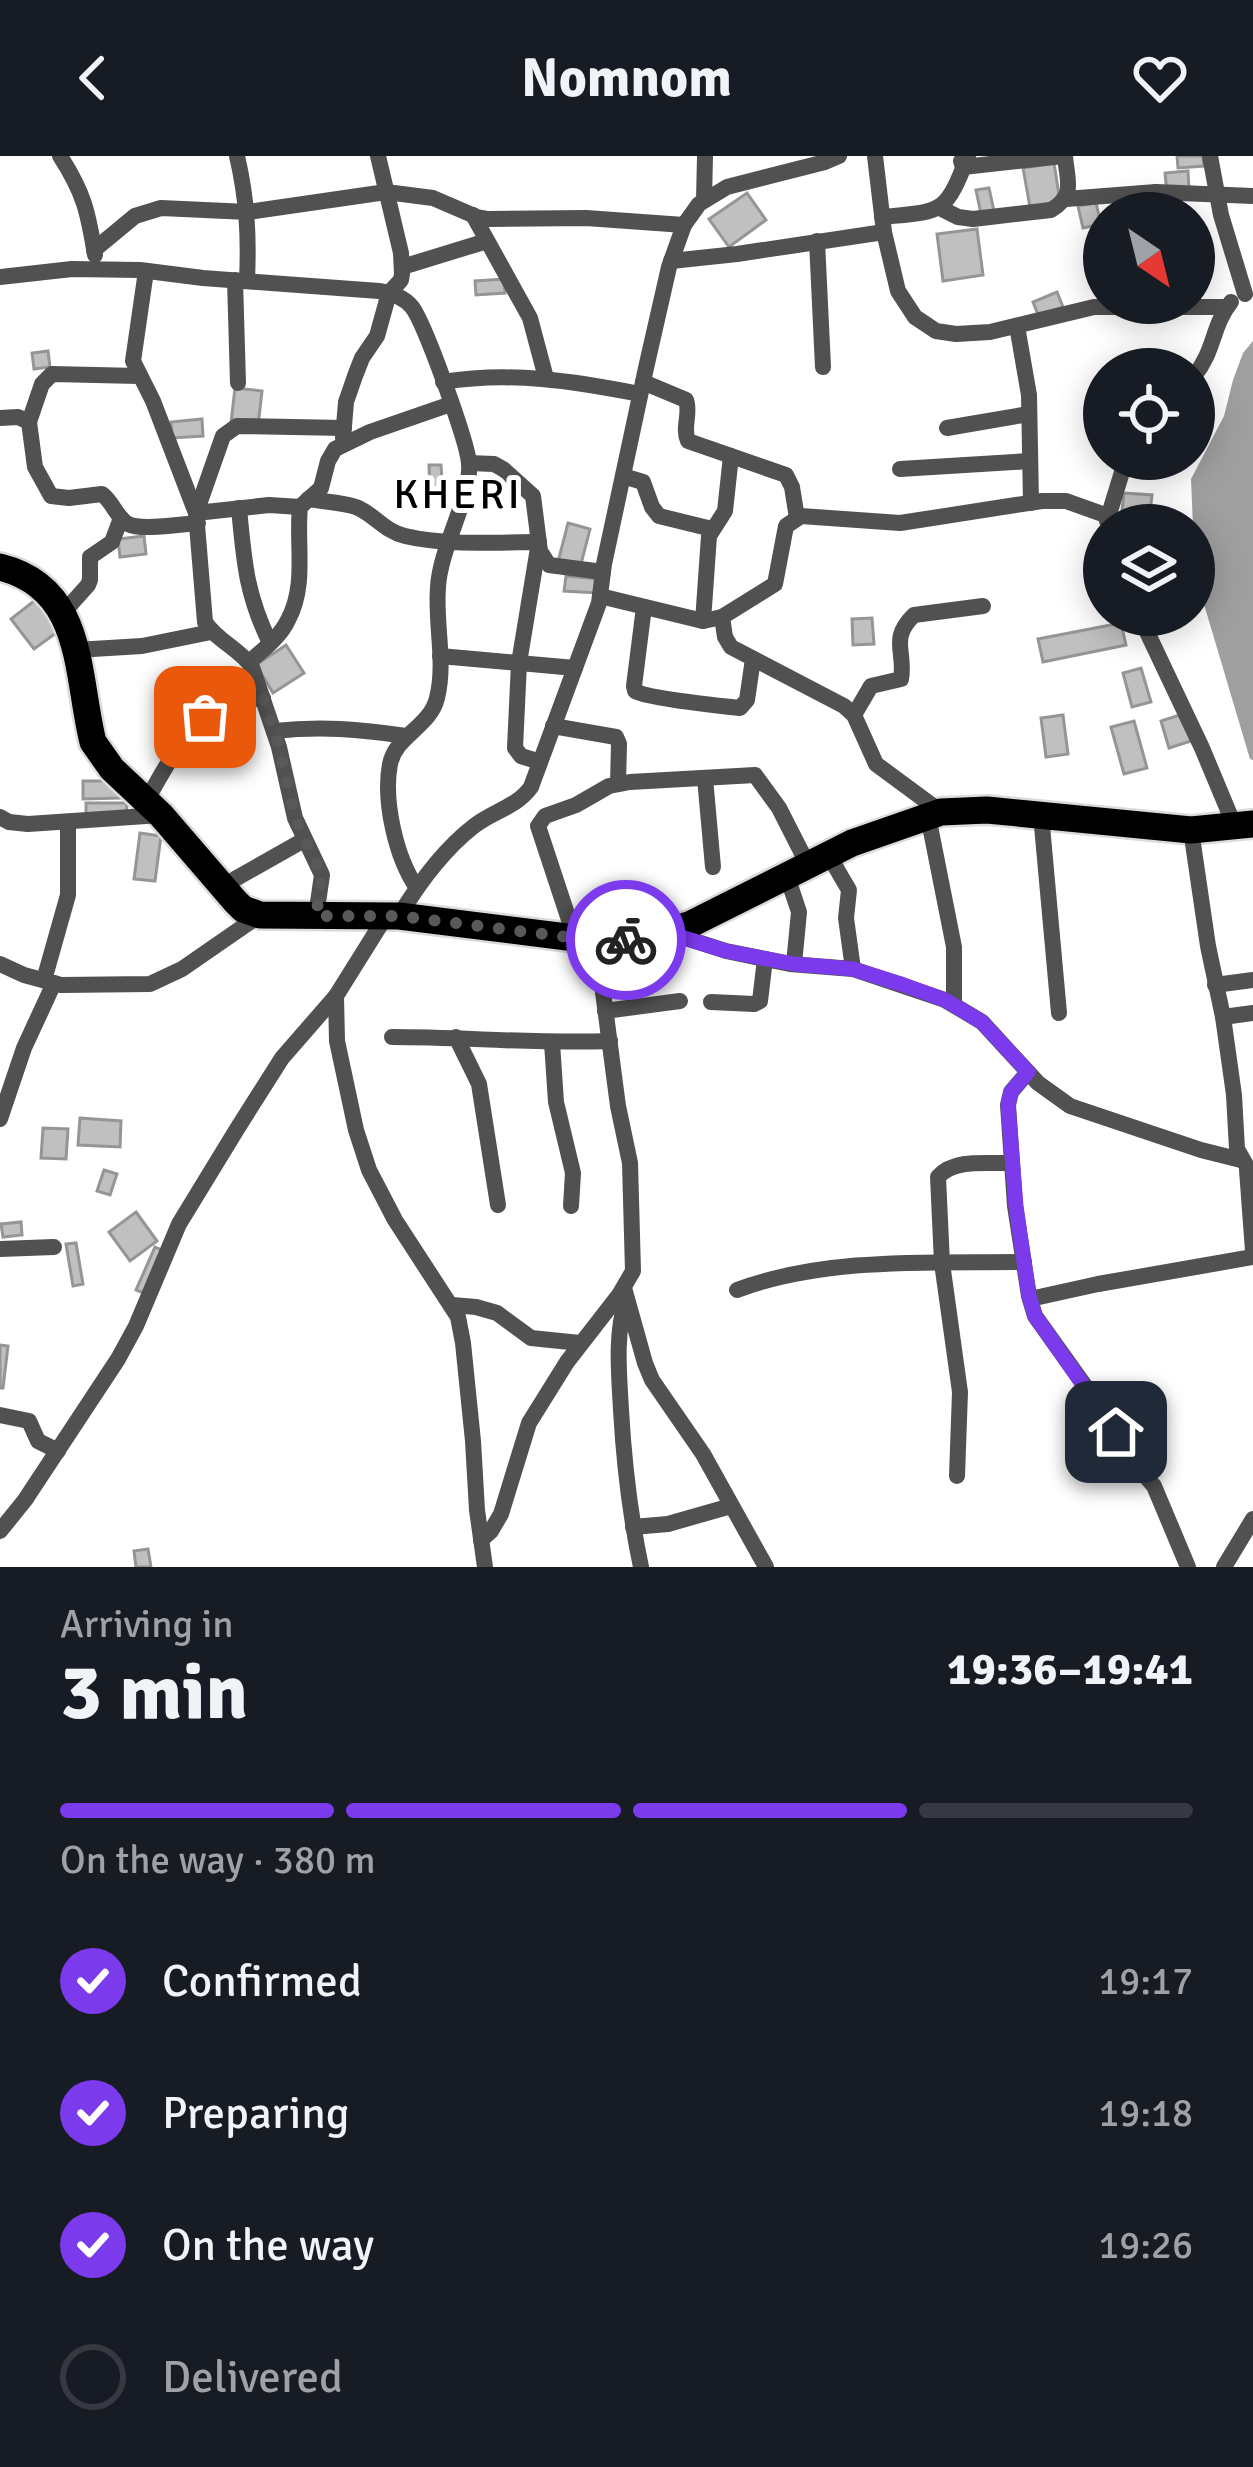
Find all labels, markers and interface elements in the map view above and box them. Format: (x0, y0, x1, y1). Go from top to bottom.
icon: back (60, 45, 126, 111)
text: Nomnom (521, 45, 732, 112)
icon: heart (1127, 45, 1193, 111)
north arrow (1083, 192, 1215, 324)
map controls (1083, 192, 1215, 636)
button: locate (1083, 348, 1215, 480)
district label: KHERI (393, 469, 523, 520)
button: layers (1083, 504, 1215, 636)
pin (154, 666, 256, 768)
icon: bag (172, 684, 238, 750)
courier (566, 880, 686, 1000)
icon: bike (593, 907, 659, 973)
pin (1065, 1381, 1167, 1483)
icon: home (1083, 1399, 1149, 1465)
text: Arriving in (60, 1600, 234, 1648)
text: 19:36–19:41 (947, 1642, 1193, 1697)
text: 3 min (60, 1645, 248, 1741)
text: On the way · 380 m (60, 1836, 376, 1884)
icon: check (60, 1948, 126, 2014)
text: Confirmed (162, 1954, 362, 2009)
text: 19:17 (1098, 1957, 1193, 2005)
icon: check (60, 2080, 126, 2146)
text: Preparing (162, 2086, 350, 2141)
text: 19:18 (1098, 2089, 1193, 2137)
icon: check (60, 2212, 126, 2278)
text: On the way (162, 2218, 374, 2273)
text: 19:26 (1098, 2221, 1193, 2269)
text: Delivered (162, 2350, 343, 2405)

